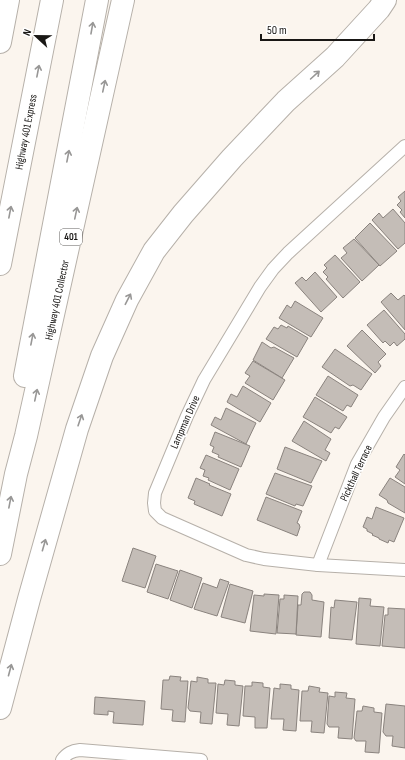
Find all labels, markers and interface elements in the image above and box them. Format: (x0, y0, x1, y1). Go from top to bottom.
north arrow (16, 16, 56, 56)
scale bar (261, 16, 374, 42)
one-way arrow (88, 22, 96, 35)
text: 50 m (267, 23, 287, 38)
text: N (20, 27, 34, 38)
one-way arrow (34, 64, 42, 77)
one-way arrow (310, 70, 320, 80)
one-way arrow (100, 80, 108, 93)
street label: Highway 401 Express (12, 93, 40, 171)
one-way arrow (64, 150, 72, 163)
one-way arrow (6, 206, 14, 219)
one-way arrow (72, 207, 80, 220)
road number: 401 (60, 229, 82, 245)
street label: Highway 401 Collector (42, 259, 72, 341)
one-way arrow (124, 293, 132, 305)
one-way arrow (28, 332, 36, 345)
one-way arrow (32, 389, 40, 402)
street label: Lampman Drive (167, 393, 203, 451)
one-way arrow (77, 414, 85, 426)
street label: Pickthall Terrace (337, 443, 375, 503)
one-way arrow (7, 496, 15, 509)
one-way arrow (41, 539, 48, 552)
one-way arrow (7, 664, 14, 677)

